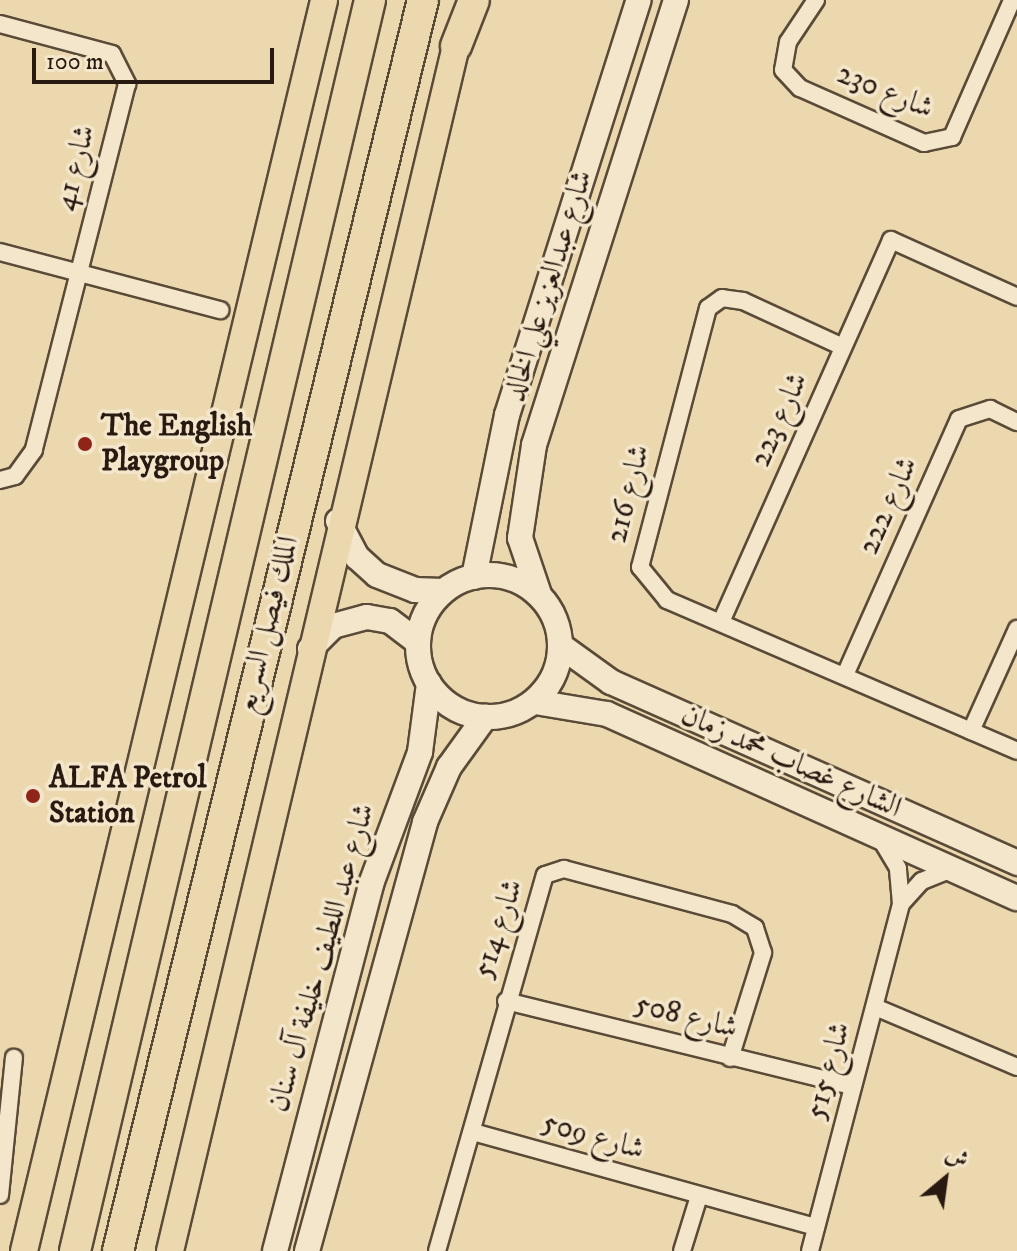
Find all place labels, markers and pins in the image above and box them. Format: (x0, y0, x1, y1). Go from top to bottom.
place label: The English Playgroup (101, 409, 252, 480)
marker: The English Playgroup (76, 435, 94, 453)
place label: ALFA Petrol Station (49, 761, 206, 832)
marker: ALFA Petrol Station (24, 787, 42, 805)

